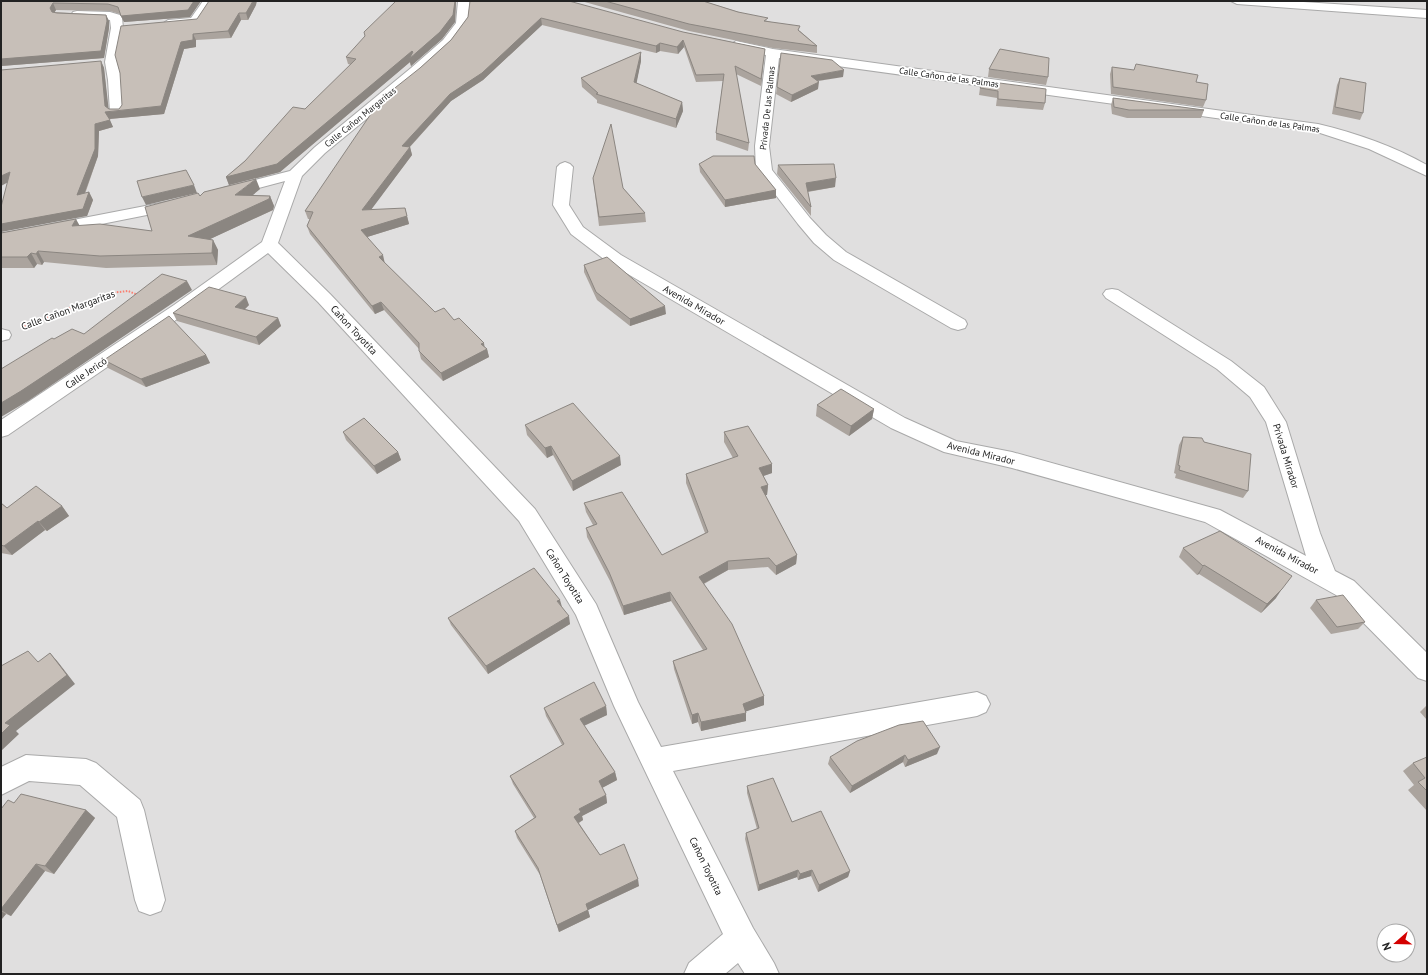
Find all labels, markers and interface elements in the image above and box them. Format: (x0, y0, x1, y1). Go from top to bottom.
street label: Privada De las Palmas (757, 65, 777, 150)
street label: Calle Cañon de las Palmas (898, 65, 1000, 89)
street label: Calle Cañon Margaritas (322, 85, 398, 149)
street label: Calle Cañon de las Palmas (1219, 110, 1321, 134)
street label: Avenida Mirador (661, 282, 728, 328)
street label: Calle Cañon Margaritas (19, 287, 117, 333)
street label: Cañon Toyotita (328, 303, 380, 357)
street label: Calle Jericó (63, 354, 109, 392)
street label: Privada Mirador (1270, 422, 1302, 491)
street label: Avenida Mirador (946, 438, 1017, 468)
street label: Avenida Mirador (1253, 533, 1321, 577)
street label: Cañon Toyotita (543, 546, 587, 606)
street label: Cañon Toyotita (686, 835, 726, 897)
north arrow (1376, 923, 1416, 963)
text: N (1379, 941, 1394, 952)

